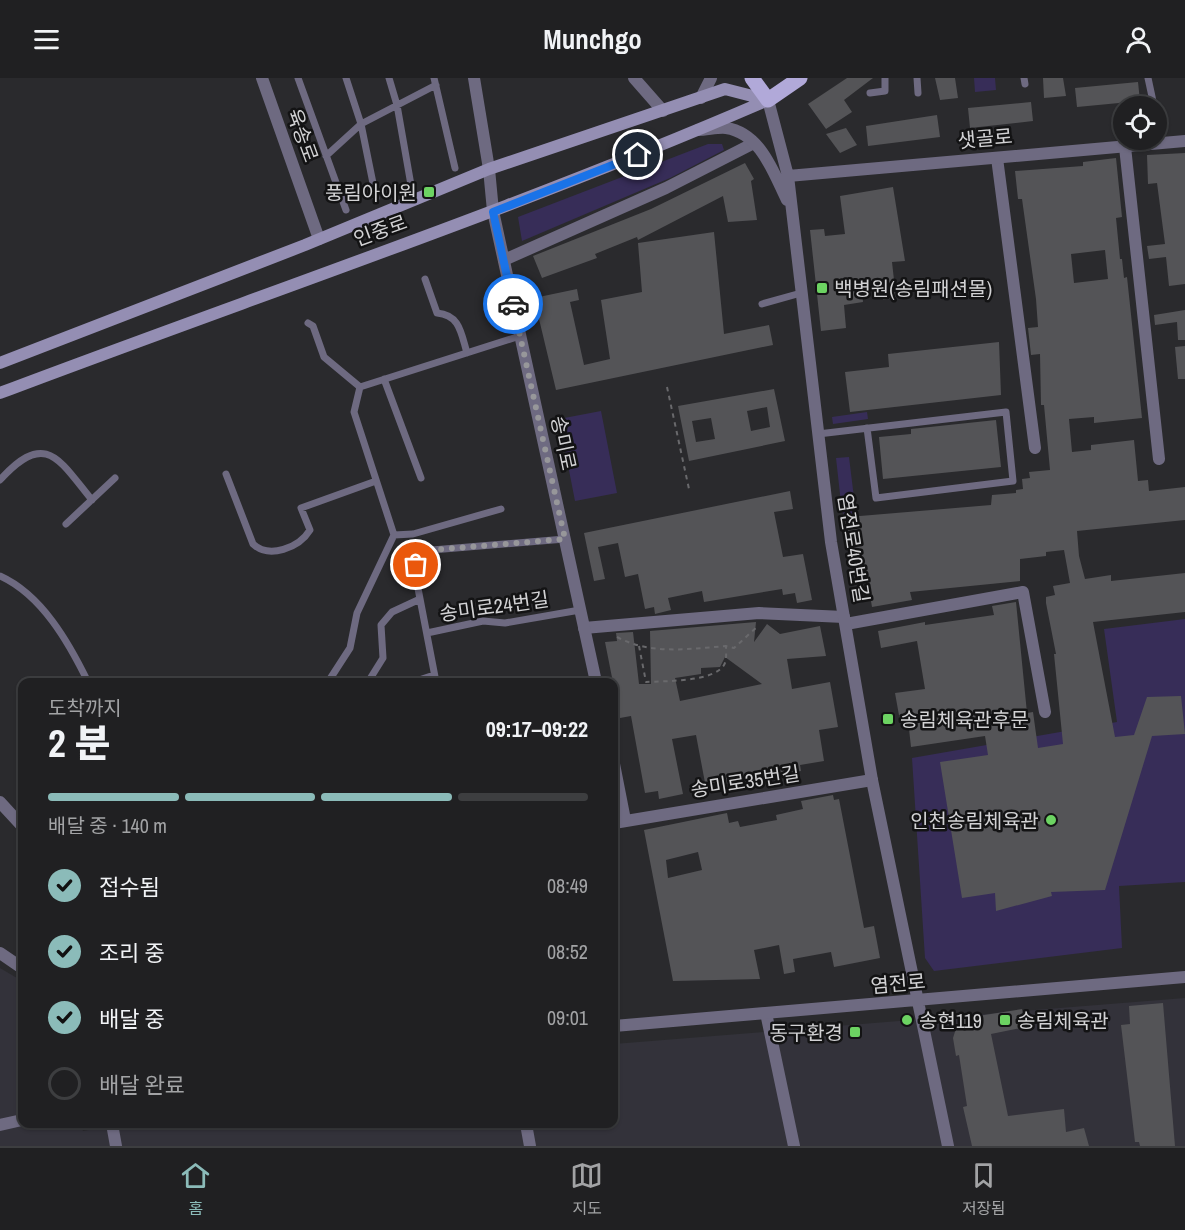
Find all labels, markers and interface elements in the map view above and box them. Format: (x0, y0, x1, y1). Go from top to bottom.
text: Munchgo (543, 21, 642, 57)
icon: menu (30, 23, 63, 56)
icon: person (1122, 23, 1155, 56)
map controls (1113, 96, 1167, 150)
button: locate (1113, 96, 1167, 150)
street label: 육송로 (281, 104, 325, 166)
street label: 샛골로 (956, 122, 1014, 154)
pin (612, 129, 663, 180)
icon: home (621, 138, 654, 171)
place label: 풍림아이원 (325, 179, 417, 206)
marker: 풍림아이원 (422, 185, 436, 199)
street label: 인중로 (349, 208, 411, 252)
courier (483, 274, 543, 334)
place label: 백병원(송림패션몰) (834, 275, 992, 302)
marker: 백병원(송림패션몰) (815, 281, 829, 295)
icon: car (497, 288, 530, 321)
street label: 송미로 (545, 413, 583, 473)
street label: 염전로40번길 (832, 491, 876, 605)
pin (390, 539, 441, 590)
icon: bag (399, 548, 432, 581)
street label: 송미로24번길 (438, 585, 550, 627)
text: 도착까지 (48, 694, 122, 721)
place label: 송림체육관후문 (900, 706, 1029, 733)
marker: 송림체육관후문 (881, 712, 895, 726)
text: 09:17–09:22 (486, 714, 588, 744)
text: 2 분 (48, 717, 111, 769)
street label: 송미로35번길 (688, 759, 802, 803)
place label: 인천송림체육관 (910, 807, 1039, 834)
text: 배달 중 · 140 m (48, 812, 167, 839)
marker: 인천송림체육관 (1044, 813, 1058, 827)
icon: check (48, 869, 81, 902)
text: 접수됨 (99, 872, 160, 902)
text: 08:49 (547, 872, 588, 899)
icon: check (48, 935, 81, 968)
text: 조리 중 (99, 938, 165, 968)
text: 08:52 (547, 938, 588, 965)
street label: 염전로 (869, 967, 927, 999)
icon: check (48, 1001, 81, 1034)
text: 배달 중 (99, 1004, 165, 1034)
text: 09:01 (547, 1004, 588, 1031)
place label: 송현119 (919, 1007, 982, 1034)
place label: 송림체육관 (1017, 1007, 1109, 1034)
marker: 송현119 (900, 1013, 914, 1027)
marker: 송림체육관 (998, 1013, 1012, 1027)
place label: 동구환경 (769, 1019, 843, 1046)
marker: 동구환경 (848, 1025, 862, 1039)
text: 배달 완료 (99, 1070, 185, 1100)
tab: 홈 (179, 1159, 212, 1219)
tab: 지도 (570, 1159, 603, 1219)
tab: 저장됨 (962, 1159, 1006, 1219)

